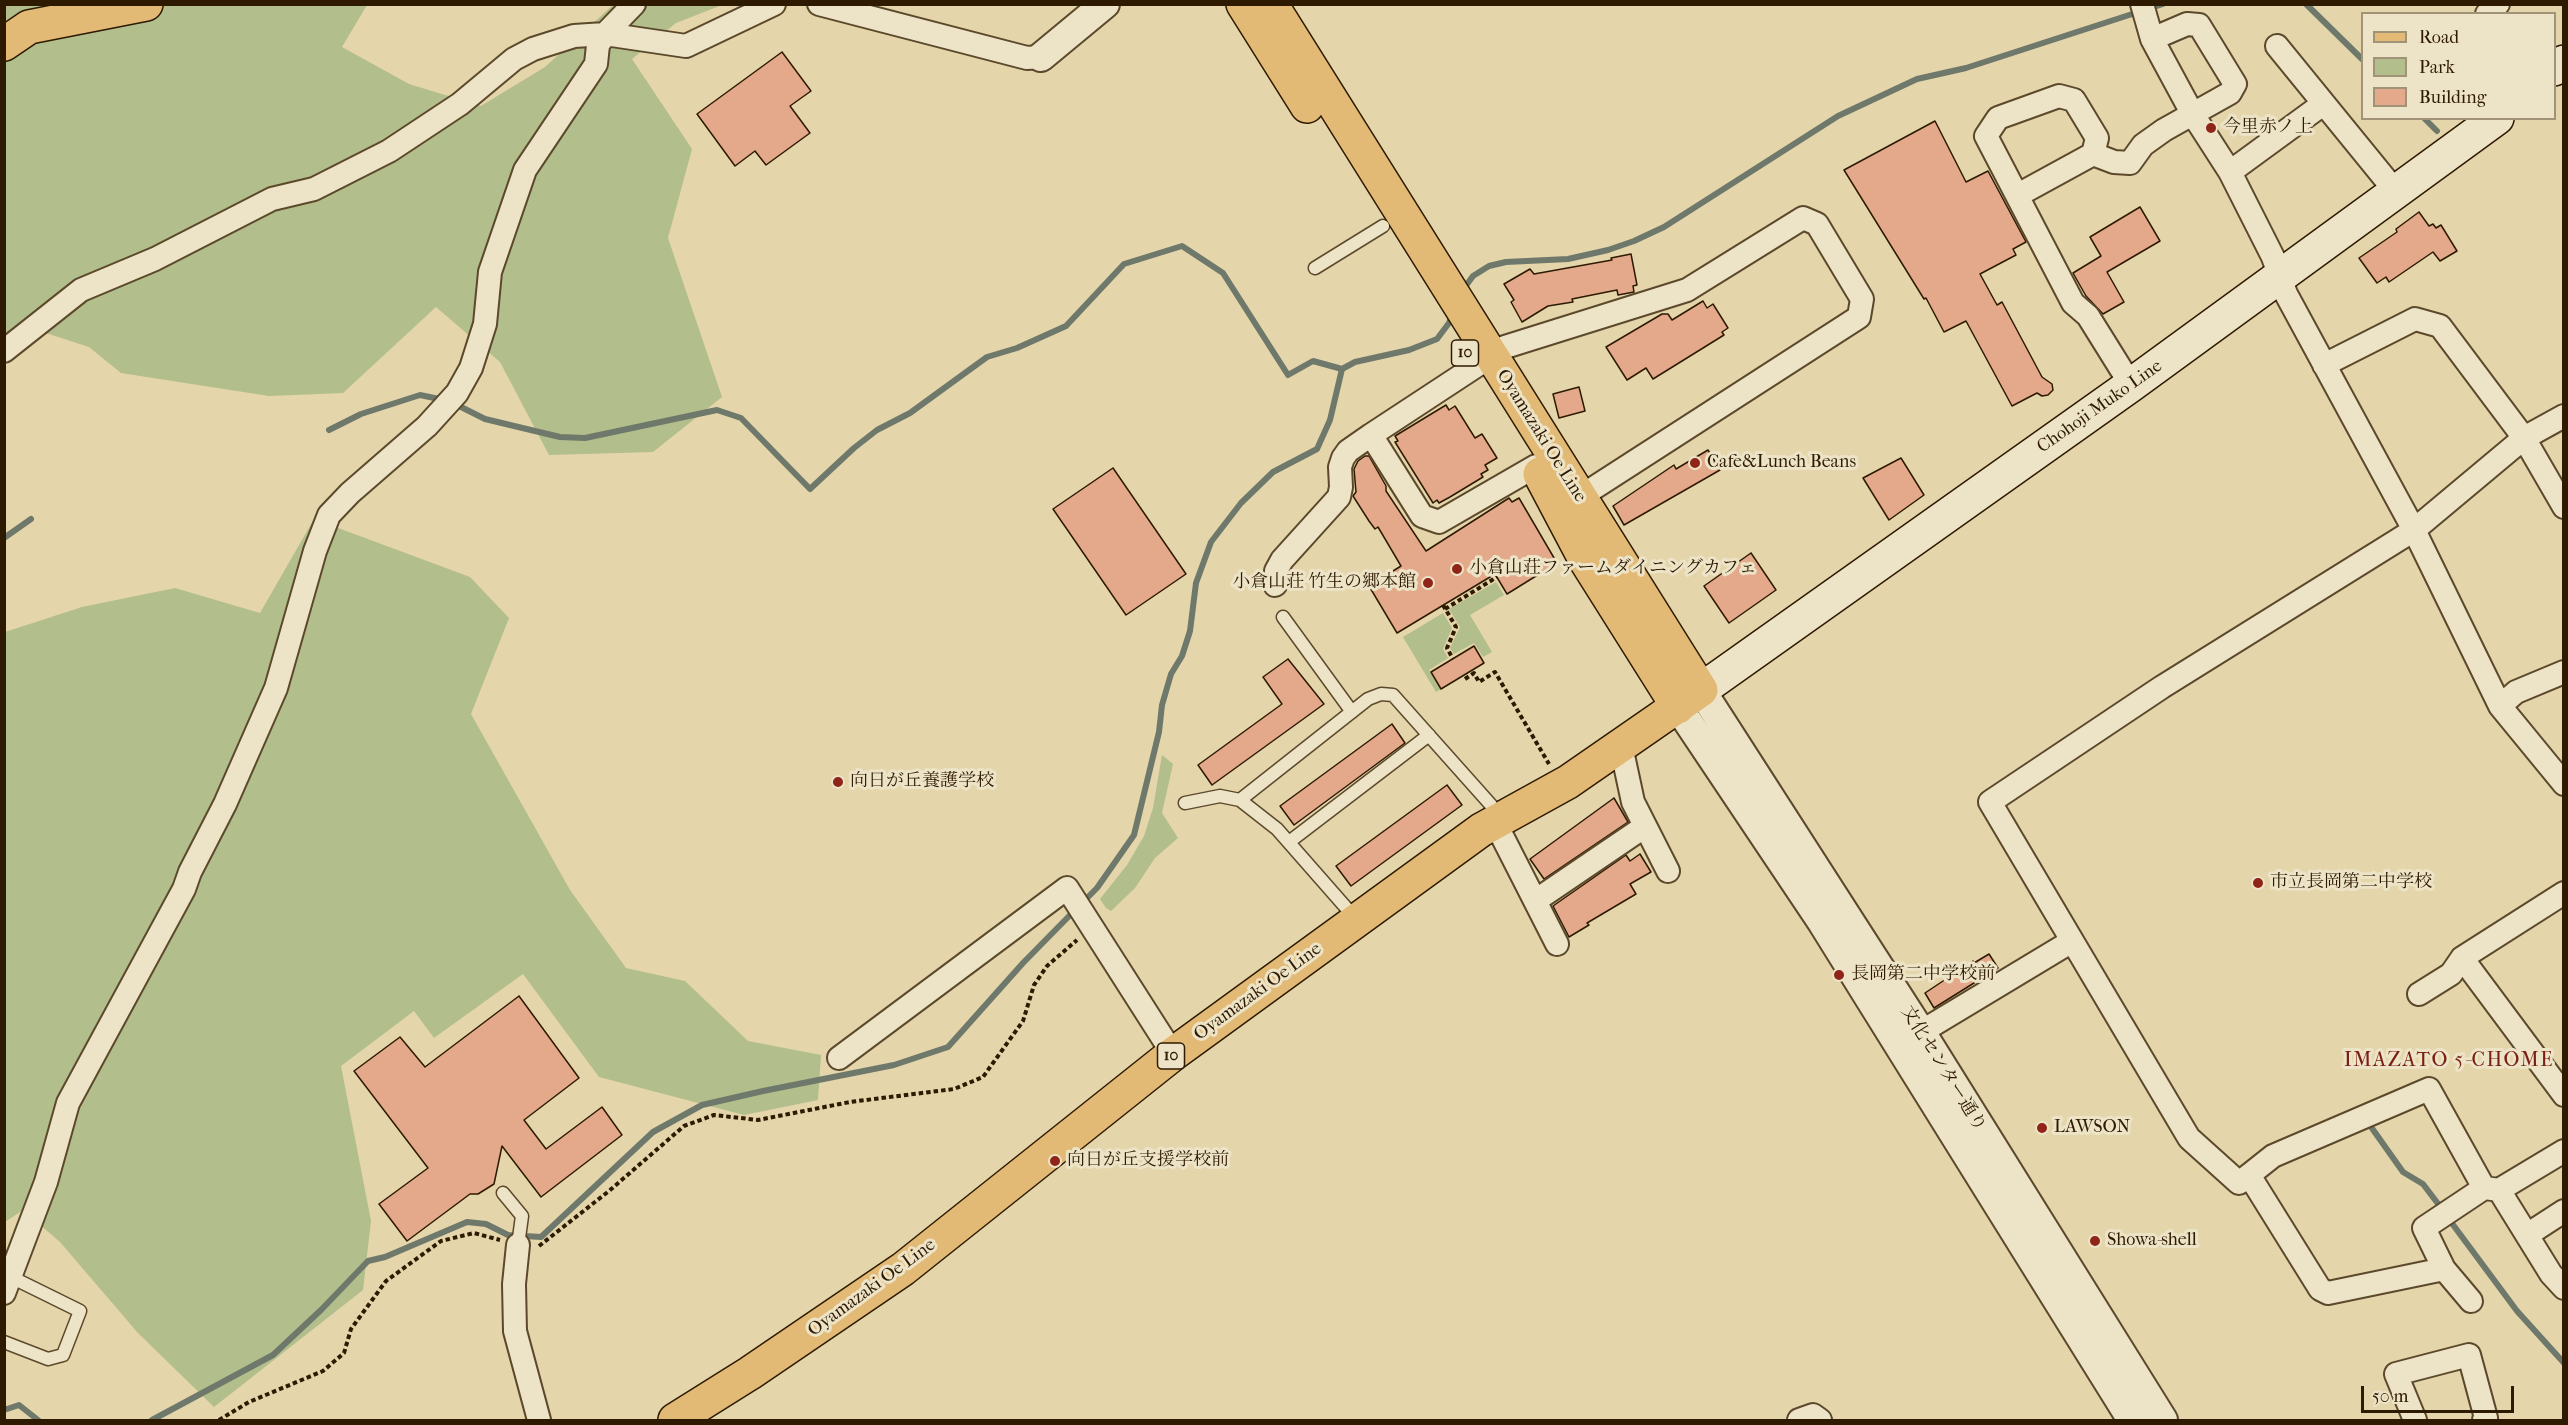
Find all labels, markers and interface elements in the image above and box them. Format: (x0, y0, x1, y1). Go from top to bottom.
legend (2361, 12, 2556, 120)
text: Road (2419, 27, 2459, 48)
text: Park (2419, 57, 2455, 78)
text: Building (2419, 87, 2486, 108)
place label: 今里赤ノ上 (2223, 117, 2313, 139)
marker: 今里赤ノ上 (2204, 121, 2218, 135)
road number: 10 (1452, 340, 1478, 366)
street label: Chohoji Muko Line (2033, 356, 2167, 458)
street label: Oyamazaki Oe Line (1491, 366, 1591, 506)
place label: Cafe&Lunch Beans (1707, 452, 1856, 474)
marker: Cafe&Lunch Beans (1688, 456, 1702, 470)
place label: 小倉山荘ファームダイニングカフェ (1469, 558, 1757, 580)
marker: 小倉山荘ファームダイニングカフェ (1450, 562, 1464, 576)
place label: 小倉山荘 竹生の郷本館 (1232, 572, 1416, 594)
marker: 小倉山荘 竹生の郷本館 (1421, 576, 1435, 590)
place label: 向日が丘養護学校 (850, 771, 994, 793)
marker: 向日が丘養護学校 (831, 775, 845, 789)
place label: 市立長岡第二中学校 (2270, 872, 2432, 894)
marker: 市立長岡第二中学校 (2251, 876, 2265, 890)
street label: Oyamazaki Oe Line (1190, 938, 1326, 1046)
place label: 長岡第二中学校前 (1851, 964, 1995, 986)
marker: 長岡第二中学校前 (1832, 968, 1846, 982)
street label: 文化センター通り (1896, 1002, 1990, 1136)
road number: 10 (1158, 1043, 1184, 1069)
district label: IMAZATO 5-CHOME (2344, 1049, 2554, 1073)
place label: LAWSON (2054, 1117, 2130, 1139)
marker: LAWSON (2035, 1121, 2049, 1135)
place label: 向日が丘支援学校前 (1067, 1150, 1229, 1172)
marker: 向日が丘支援学校前 (1048, 1154, 1062, 1168)
place label: Showa-shell (2107, 1230, 2197, 1252)
street label: Oyamazaki Oe Line (804, 1234, 940, 1342)
marker: Showa-shell (2088, 1234, 2102, 1248)
scale bar (2364, 1374, 2517, 1412)
text: 50 m (2372, 1386, 2408, 1407)

